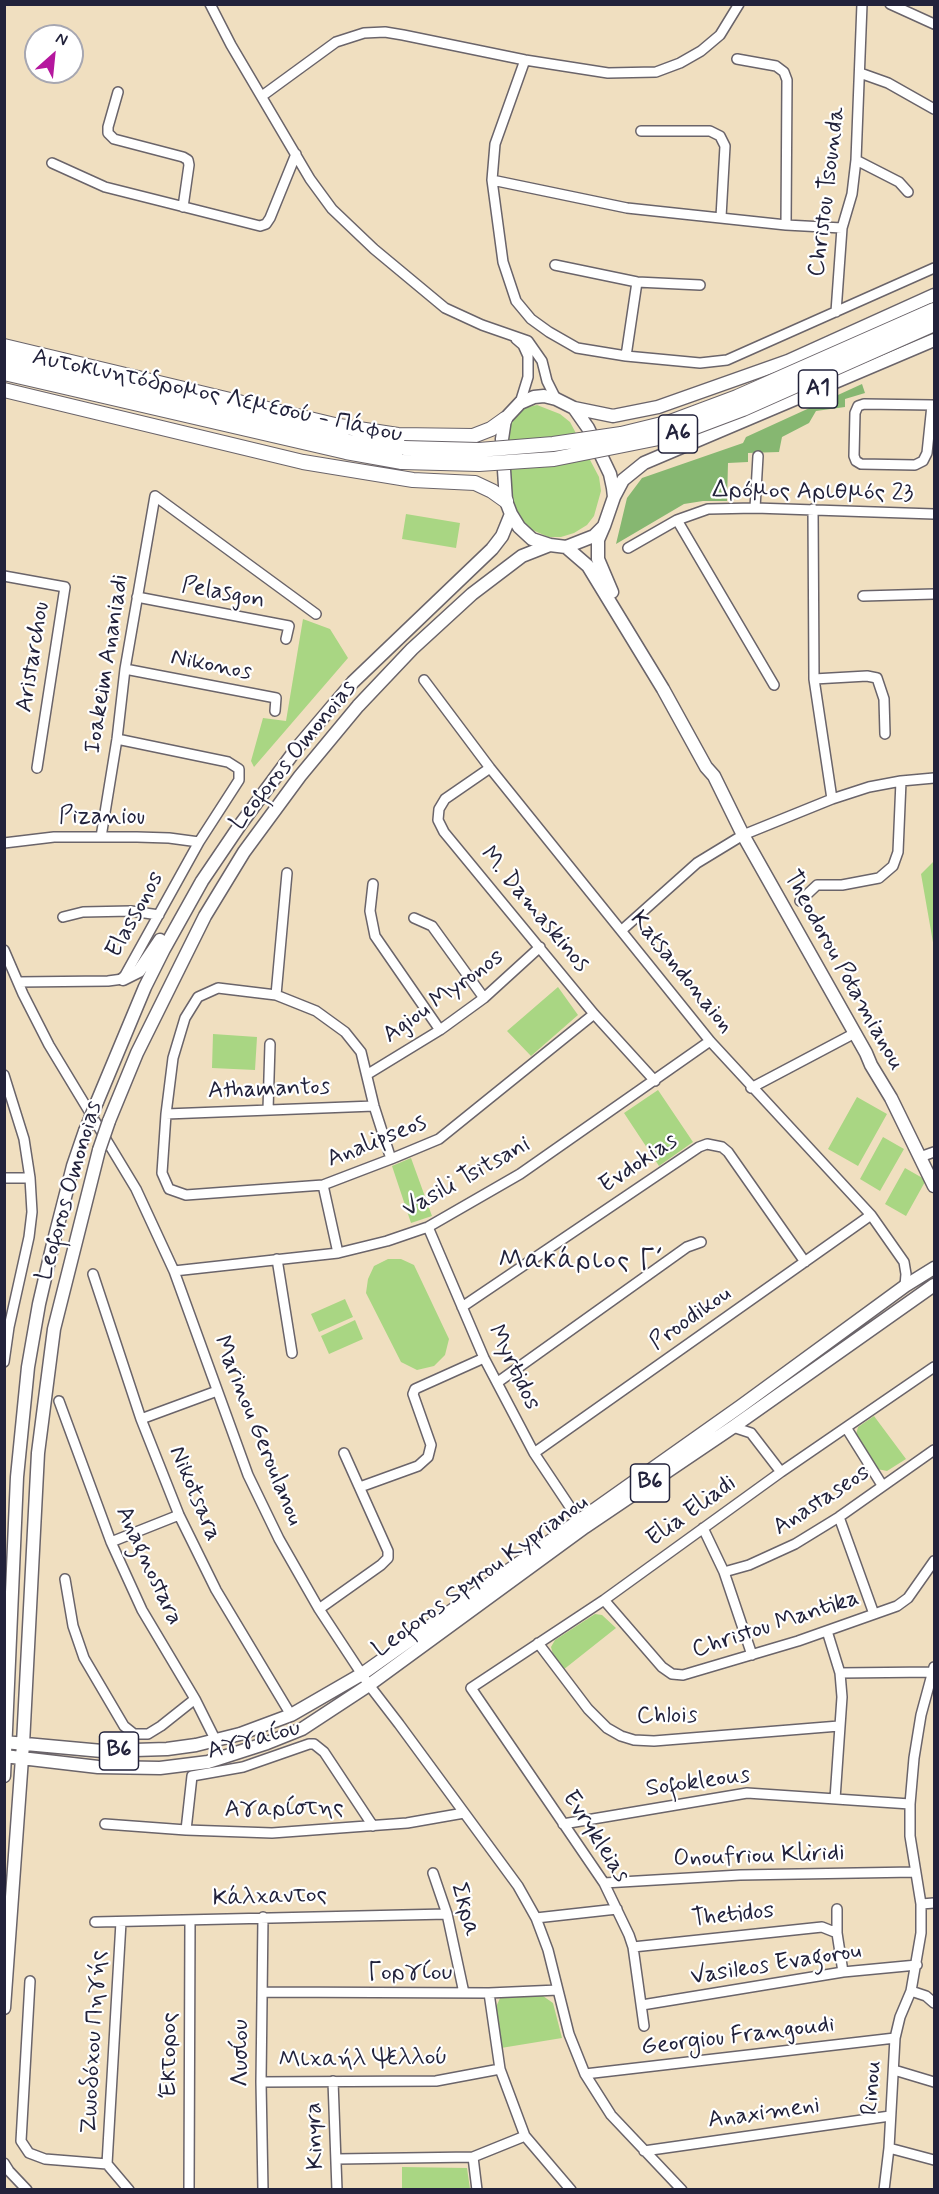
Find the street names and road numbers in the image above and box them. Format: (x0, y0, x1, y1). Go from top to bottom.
street label: Christou Tsounda (803, 105, 853, 279)
street label: Αυτοκινητόδρομος Λεμεσού - Πάφου (29, 344, 405, 450)
road number: A1 (798, 370, 838, 408)
road number: A6 (658, 415, 698, 453)
street label: Δρόμος Αριθμός 23 (712, 477, 914, 509)
street label: Ioakeim Ananiadi (80, 572, 136, 756)
street label: Pelasgon (179, 572, 267, 616)
street label: Aristarchou (11, 600, 57, 714)
street label: Nikonos (168, 644, 254, 688)
street label: Leoforos Omonoias (225, 675, 363, 837)
street label: Pizaniou (59, 804, 145, 832)
street label: M. Damaskinos (473, 841, 595, 979)
street label: Theodorou Potamianou (776, 866, 910, 1076)
street label: Elassonos (101, 867, 171, 963)
street label: Katsandonaion (623, 906, 739, 1040)
street label: Agiou Myronos (378, 943, 510, 1051)
street label: Athamantos (207, 1073, 331, 1107)
street label: Leoforos Omonoias (31, 1098, 109, 1284)
street label: Analipseos (323, 1109, 431, 1175)
street label: Evdokias (594, 1127, 684, 1201)
street label: Vasili Tsitsani (398, 1131, 536, 1225)
street label: Proodikou (645, 1280, 737, 1358)
street label: Myrtidos (480, 1321, 546, 1415)
street label: Marinou Geroulanou (206, 1332, 308, 1530)
street label: Nikotsara (161, 1442, 227, 1546)
street label: Anastaseos (768, 1459, 876, 1543)
road number: B6 (630, 1464, 670, 1502)
street label: Elia Eliadi (642, 1470, 742, 1554)
street label: Leoforos Spyrou Kyprianou (368, 1489, 594, 1665)
street label: Anagnostara (108, 1502, 188, 1630)
street label: Christou Mantika (689, 1584, 863, 1666)
street label: Chlois (636, 1702, 698, 1732)
street label: Αγγαίου (204, 1715, 304, 1767)
road number: B6 (100, 1732, 138, 1770)
street label: Sofokleous (644, 1761, 752, 1805)
street label: Evrykleias (555, 1786, 635, 1888)
street label: Αγαρίστης (224, 1795, 344, 1825)
street label: Onoufriou Kliridi (673, 1840, 845, 1874)
street label: Σκρα (443, 1880, 485, 1940)
street label: Κάλχαντος (212, 1882, 328, 1914)
street label: Thetidos (690, 1897, 776, 1935)
street label: Vasileos Evagorou (689, 1937, 863, 1993)
street label: Ζωοδόχου Πηγής (76, 1949, 114, 2135)
street label: Γοργίου (368, 1960, 452, 1988)
street label: Georgiou Frangoudi (640, 2011, 836, 2063)
street label: Έκτορος (156, 2012, 184, 2098)
street label: Λυσίου (228, 2019, 256, 2087)
street label: Μιχαήλ Ψελλού (278, 2044, 448, 2076)
street label: Rinou (857, 2059, 889, 2117)
street label: Anaximeni (706, 2092, 822, 2136)
street label: Kinyra (300, 2102, 332, 2170)

